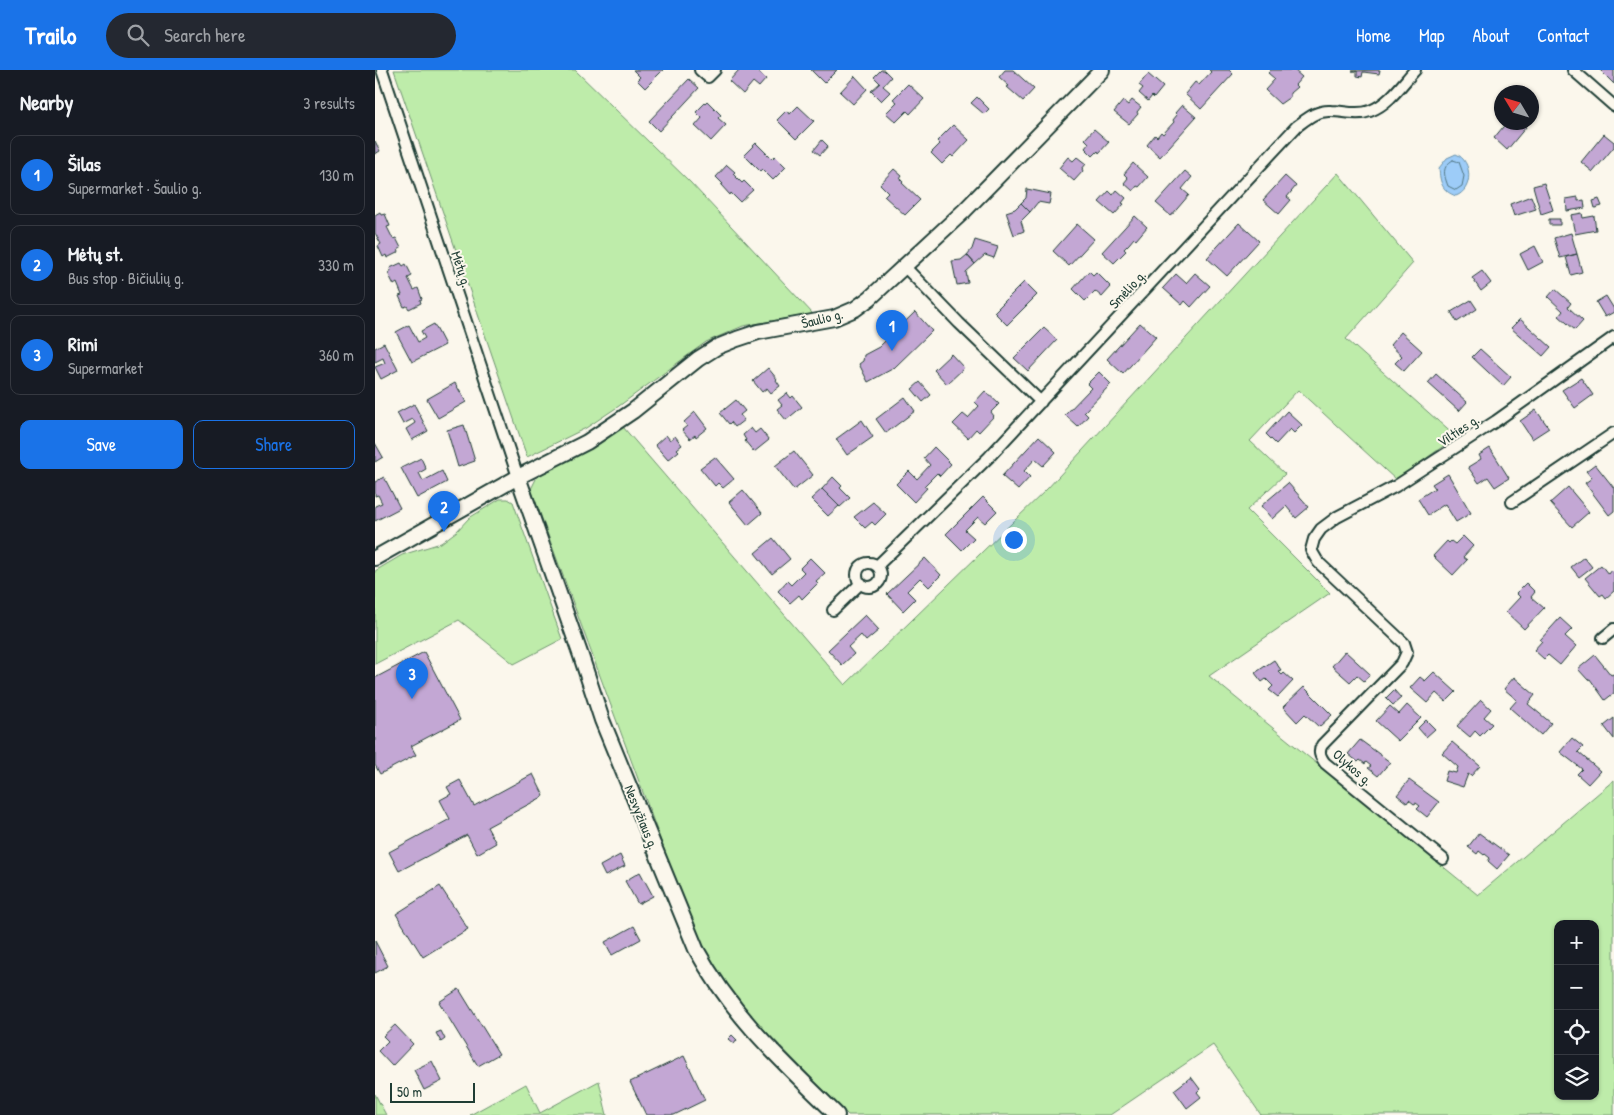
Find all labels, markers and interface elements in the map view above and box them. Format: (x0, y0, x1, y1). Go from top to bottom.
search box (106, 13, 456, 58)
text: Trailo (25, 19, 76, 51)
icon: search (124, 21, 152, 49)
text: Search here (164, 22, 246, 48)
text: Home (1356, 23, 1391, 48)
text: Map (1419, 23, 1444, 48)
text: About (1472, 23, 1509, 48)
text: Contact (1537, 23, 1589, 48)
north arrow (1494, 85, 1539, 130)
text: Nearby (20, 88, 73, 117)
text: 3 results (303, 92, 355, 114)
text: Šilas (68, 151, 101, 177)
text: 1 (34, 164, 40, 186)
text: 130 m (319, 164, 354, 186)
text: Supermarket · Šaulio g. (68, 177, 202, 199)
text: Mėtų st. (68, 241, 123, 267)
street label: Mėtų g. (446, 249, 477, 290)
text: 2 (33, 254, 41, 276)
text: 330 m (318, 254, 354, 276)
street label: Smėlio g. (1104, 266, 1151, 313)
text: Bus stop · Bičiulių g. (68, 267, 184, 289)
street label: Šaulio g. (799, 304, 845, 333)
pin: 1 (876, 310, 908, 351)
text: Rimi (68, 331, 98, 357)
text: 3 (33, 344, 41, 366)
text: 360 m (319, 344, 354, 366)
text: Supermarket (68, 357, 143, 379)
street label: Vilties g. (1433, 409, 1483, 451)
button: Save (20, 420, 183, 469)
button: Share (193, 420, 355, 469)
pin: 2 (428, 491, 460, 532)
your location (1001, 527, 1027, 553)
pin: 3 (396, 658, 428, 699)
street label: Olykos g. (1328, 745, 1377, 790)
street label: Nesvyžiaus g. (620, 782, 664, 852)
map controls (1554, 920, 1599, 1100)
button: + (1554, 920, 1599, 965)
button: − (1554, 965, 1599, 1010)
button: locate (1554, 1010, 1599, 1055)
button: layers (1554, 1055, 1599, 1100)
scale bar (390, 1080, 475, 1103)
text: 50 m (397, 1082, 422, 1101)

